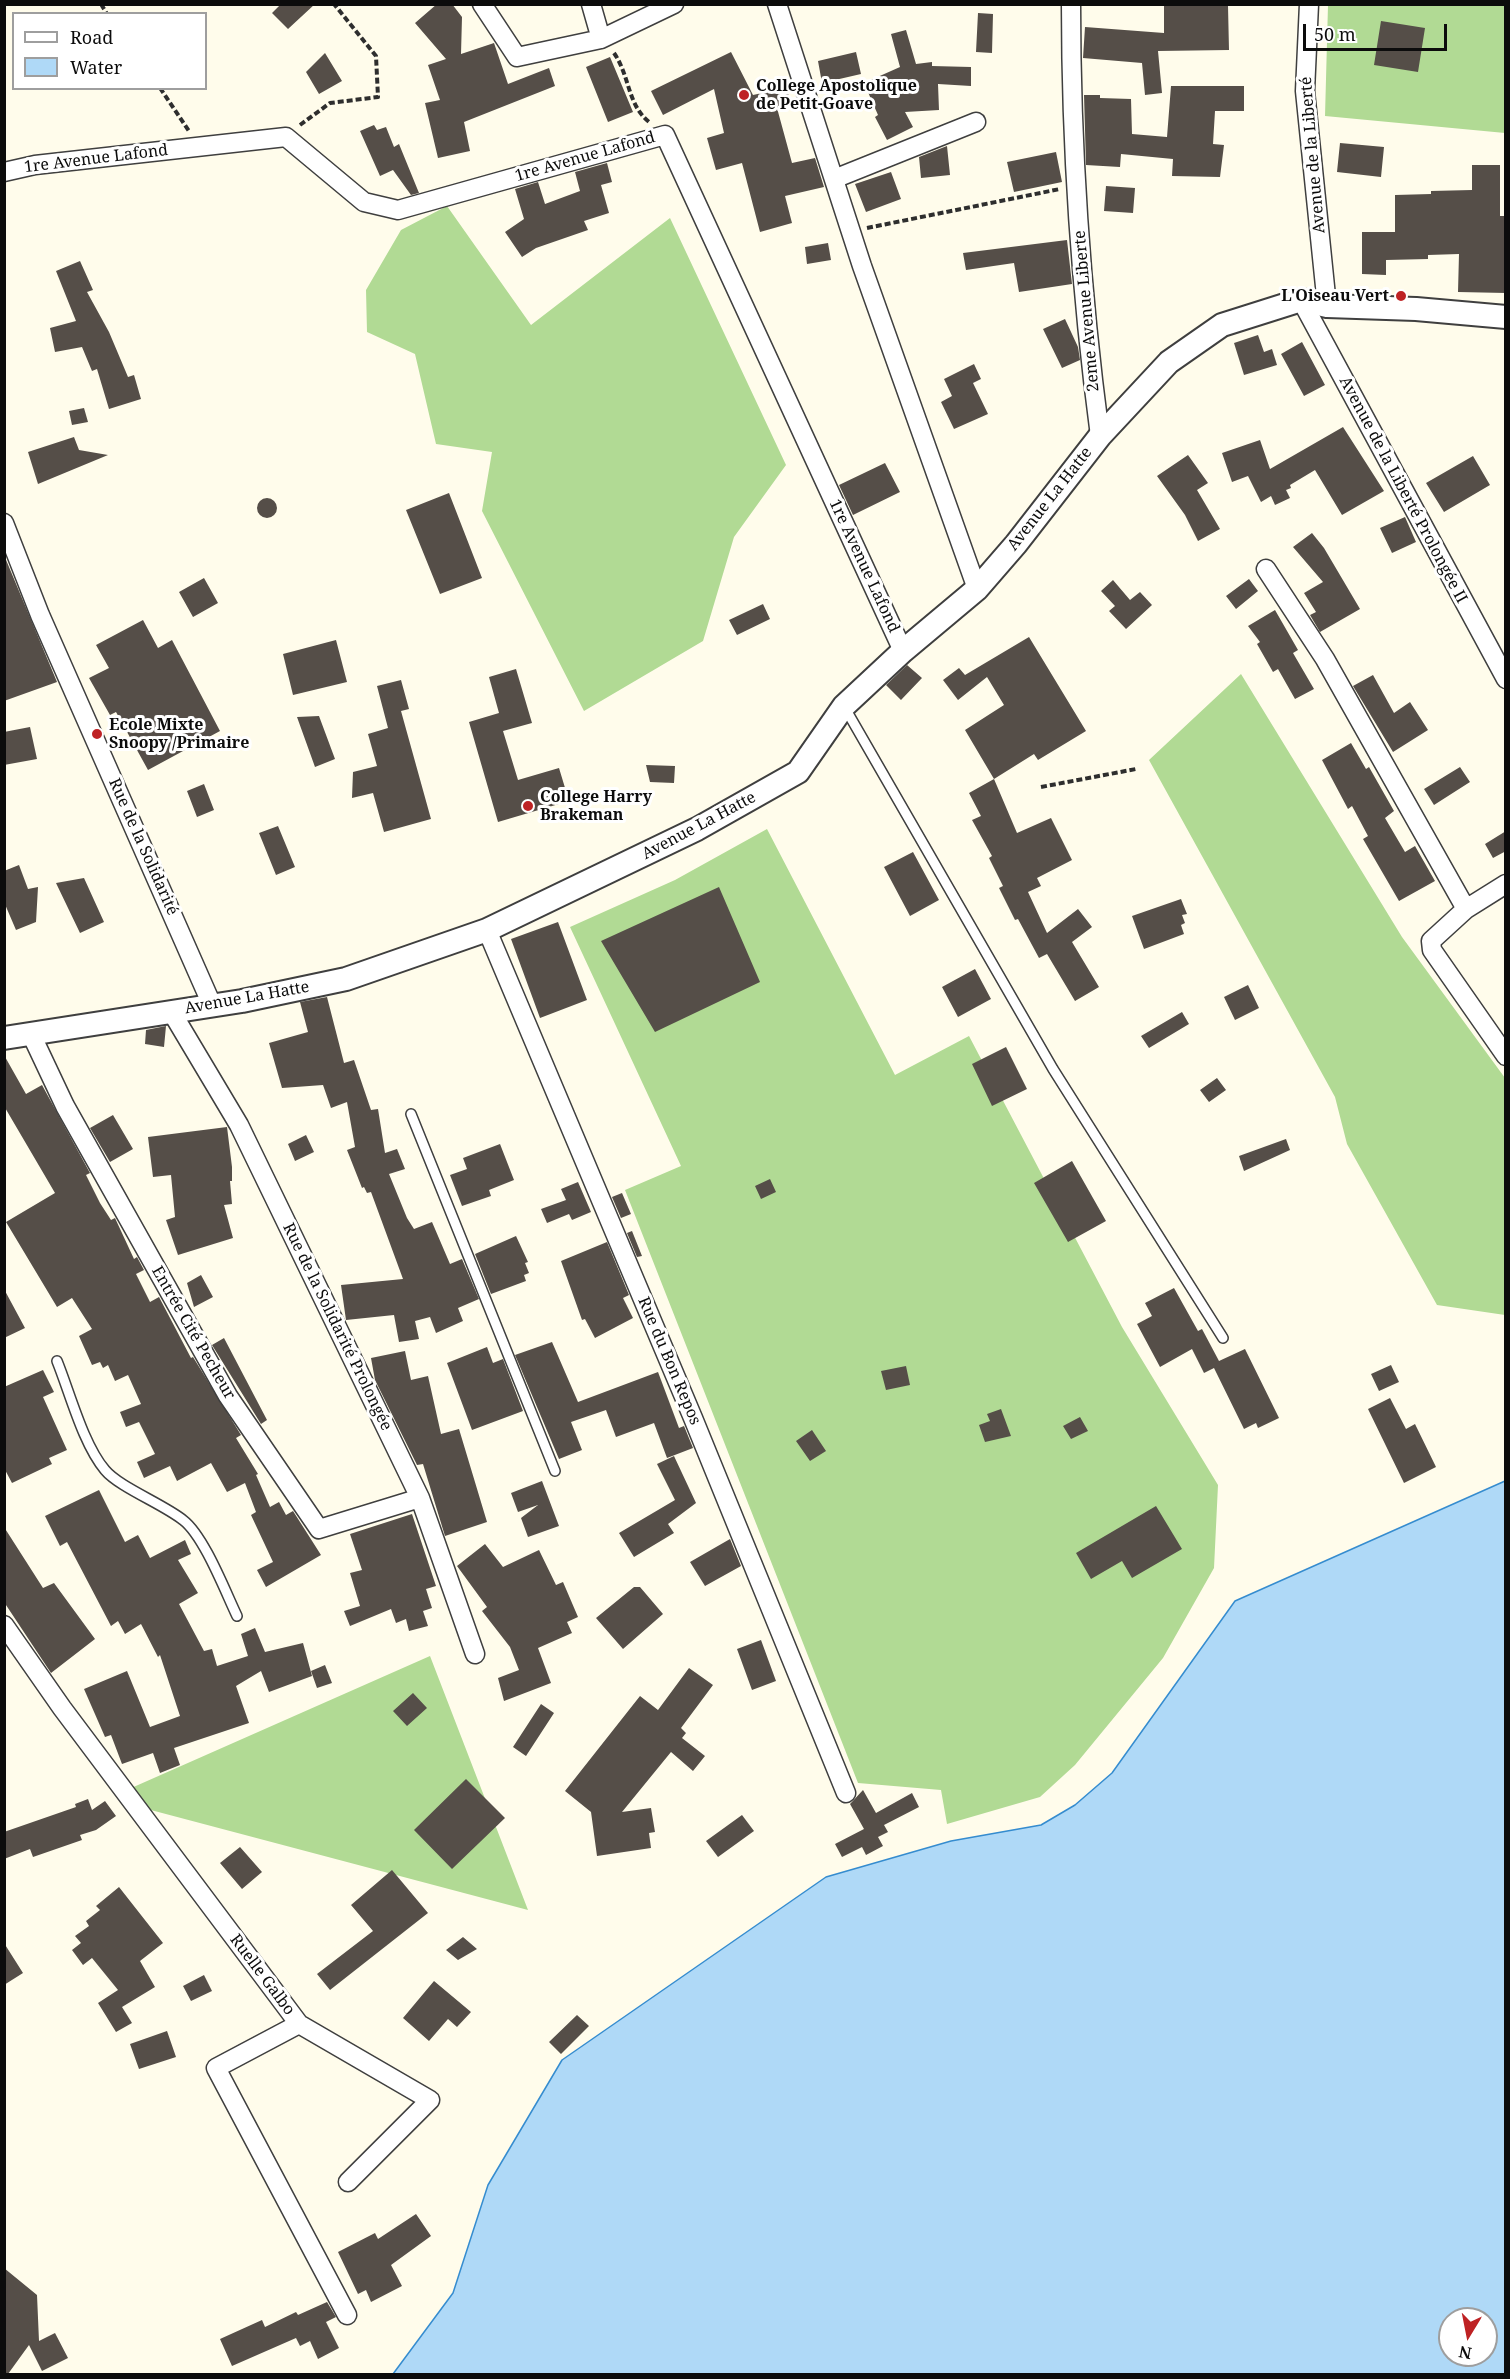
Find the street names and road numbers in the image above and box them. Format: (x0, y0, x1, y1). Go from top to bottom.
street label: Avenue de la Liberté (1297, 76, 1329, 234)
street label: 1re Avenue Lafond (513, 128, 657, 186)
street label: 1re Avenue Lafond (23, 141, 169, 177)
street label: 2eme Avenue Liberte (1070, 230, 1104, 392)
street label: Avenue de la Liberté Prolongée II (1335, 373, 1471, 607)
street label: Avenue La Hatte (1004, 443, 1096, 555)
street label: 1re Avenue Lafond (825, 496, 903, 636)
street label: Rue de la Solidarité (104, 776, 182, 918)
street label: Avenue La Hatte (639, 788, 759, 864)
street label: Avenue La Hatte (183, 978, 311, 1018)
street label: Rue de la Solidarité Prolongée (278, 1220, 396, 1434)
street label: Entrée Cité Pecheur (147, 1263, 239, 1403)
street label: Rue du Bon Repos (633, 1294, 705, 1428)
street label: Ruelle Galbo (225, 1931, 299, 2019)

